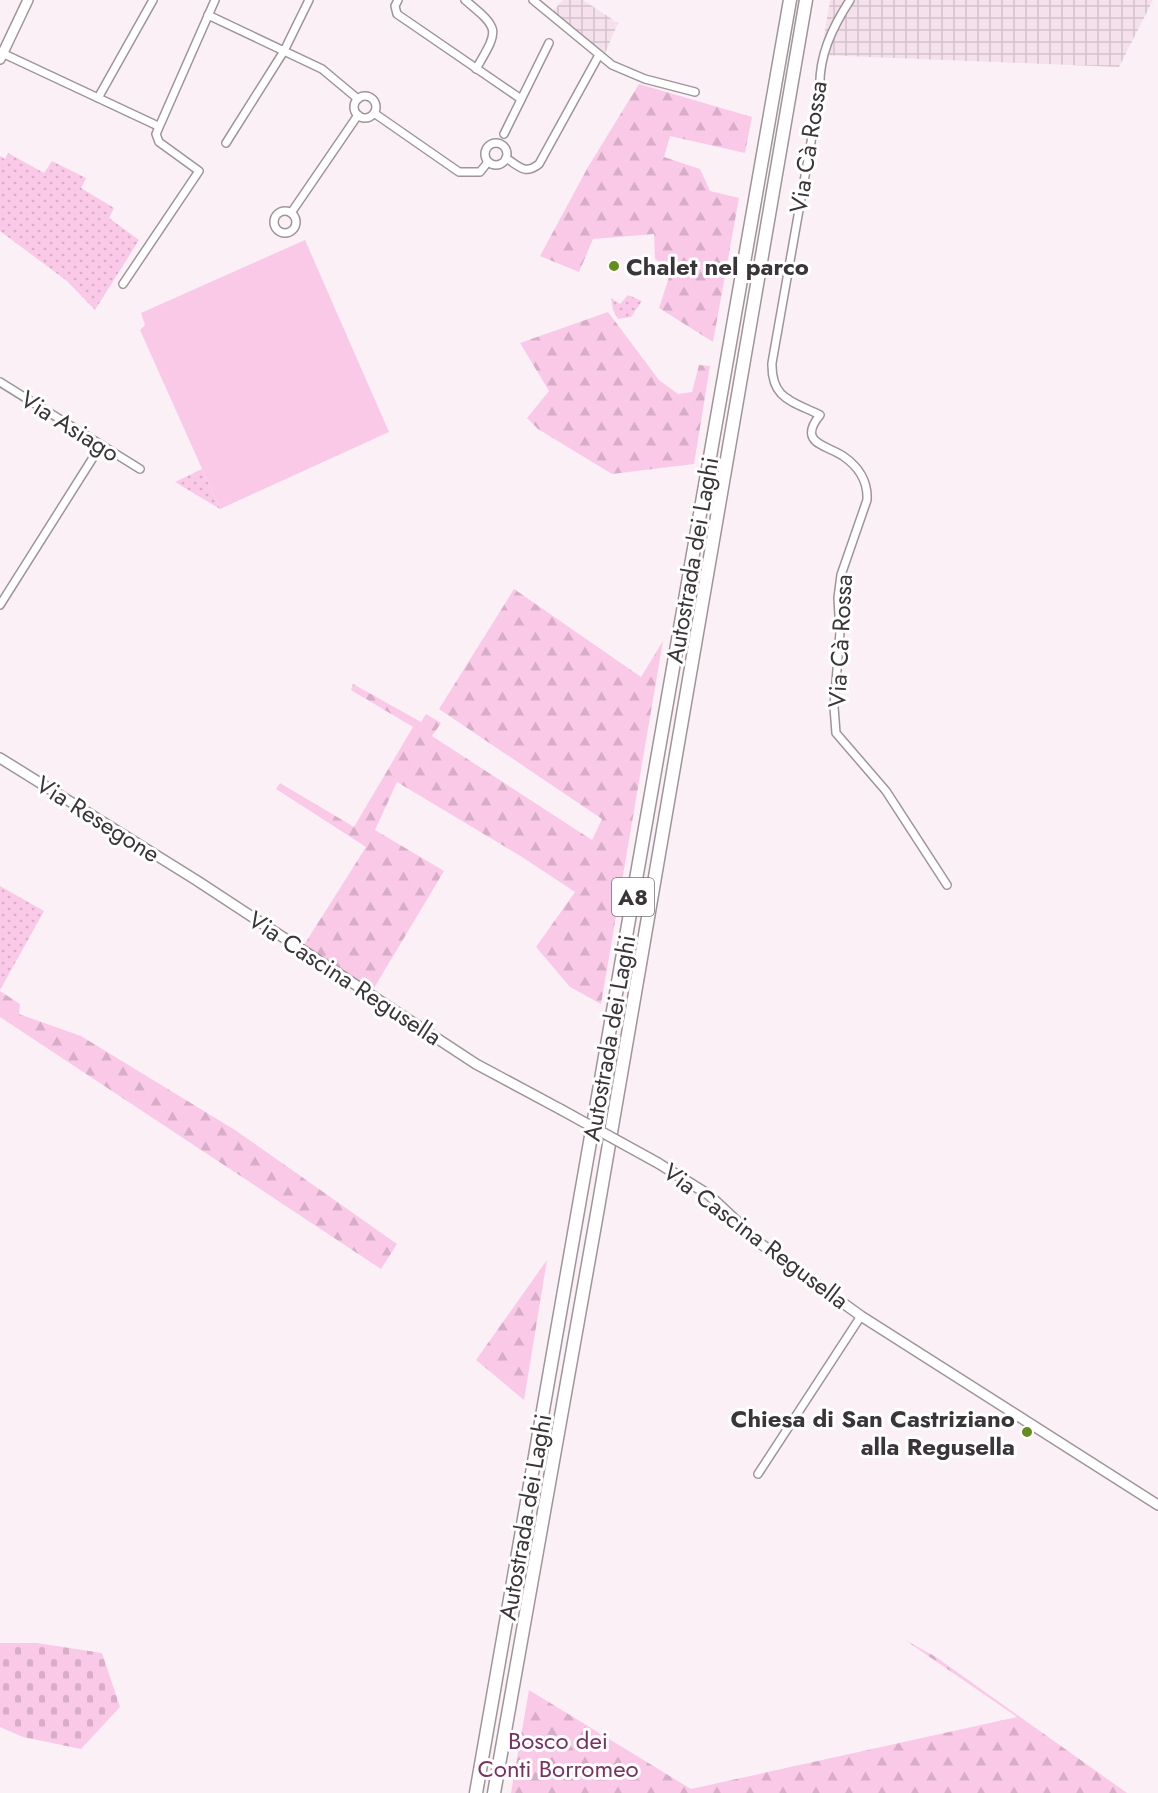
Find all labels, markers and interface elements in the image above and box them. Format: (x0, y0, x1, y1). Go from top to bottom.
street label: Via Cà Rossa (780, 78, 836, 216)
place label: Chalet nel parco (626, 249, 809, 284)
marker: Chalet nel parco (607, 259, 621, 273)
street label: Via Asiago (14, 382, 126, 470)
street label: Autostrada dei Laghi (657, 454, 727, 666)
street label: Via Cà Rossa (819, 573, 861, 709)
street label: Via Resegone (29, 767, 167, 871)
road number: A8 (612, 878, 654, 916)
street label: Via Cascina Regusella (241, 902, 449, 1054)
street label: Autostrada dei Laghi (574, 932, 644, 1144)
street label: Via Cascina Regusella (656, 1155, 856, 1317)
place label: Chiesa di San Castriziano alla Regusella (731, 1401, 1015, 1464)
street label: Autostrada dei Laghi (490, 1411, 560, 1623)
marker: Chiesa di San Castriziano alla Regusella (1020, 1425, 1034, 1439)
park label: Bosco dei Conti Borromeo (477, 1723, 639, 1786)

